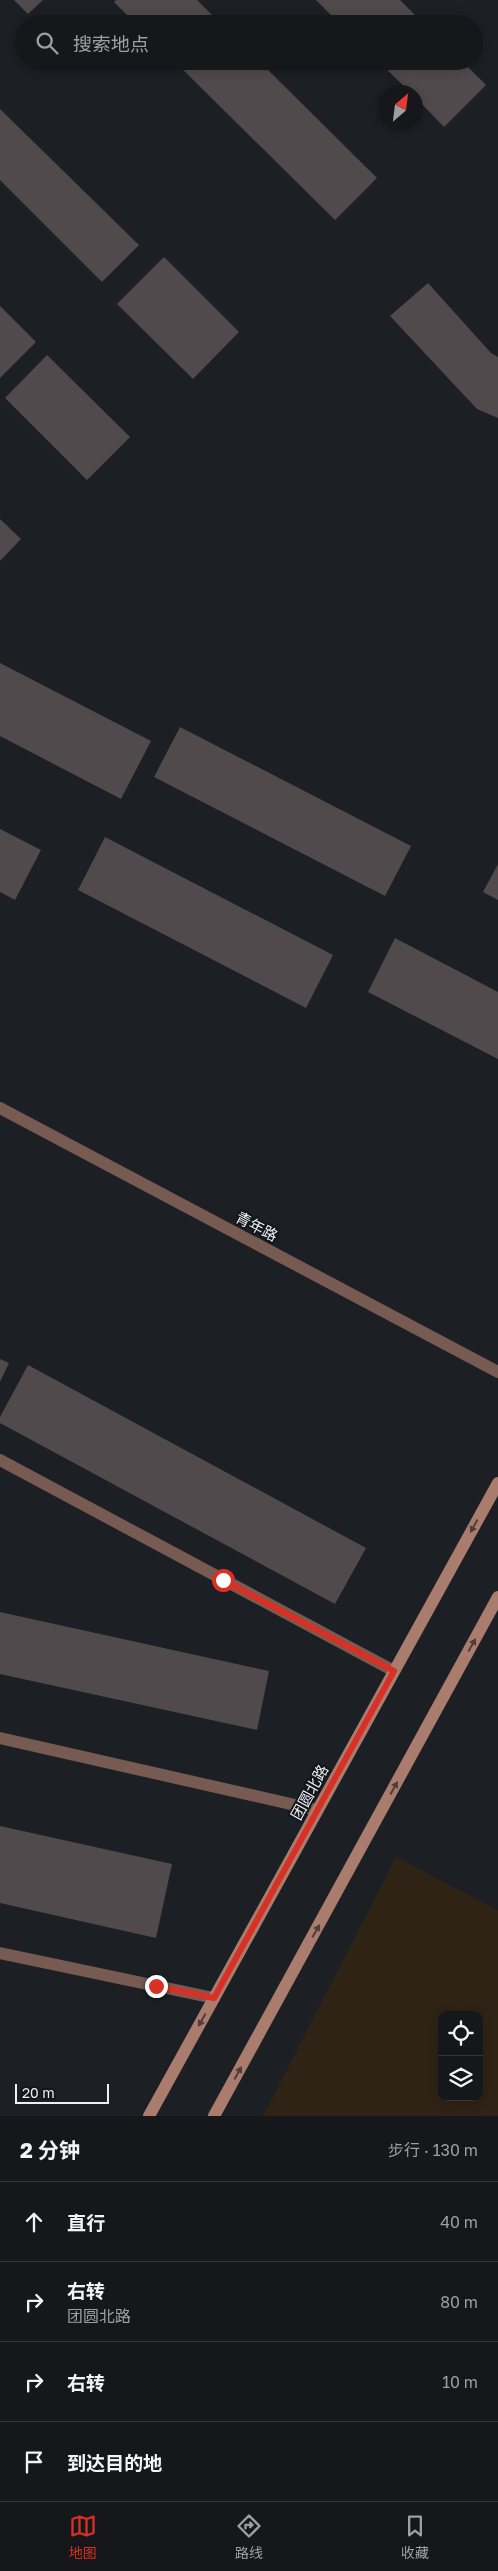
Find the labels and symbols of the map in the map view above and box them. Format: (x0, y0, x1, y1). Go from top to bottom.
north arrow (378, 85, 423, 130)
street label: 青年路 (233, 1207, 281, 1245)
one-way arrow (470, 1519, 479, 1532)
route start (212, 1569, 235, 1592)
one-way arrow (467, 1639, 476, 1652)
street label: 团圆北路 (287, 1761, 331, 1823)
one-way arrow (390, 1781, 398, 1795)
one-way arrow (312, 1923, 320, 1938)
route end (145, 1975, 168, 1998)
one-way arrow (197, 2014, 206, 2027)
one-way arrow (234, 2066, 242, 2081)
scale bar (15, 2081, 109, 2104)

